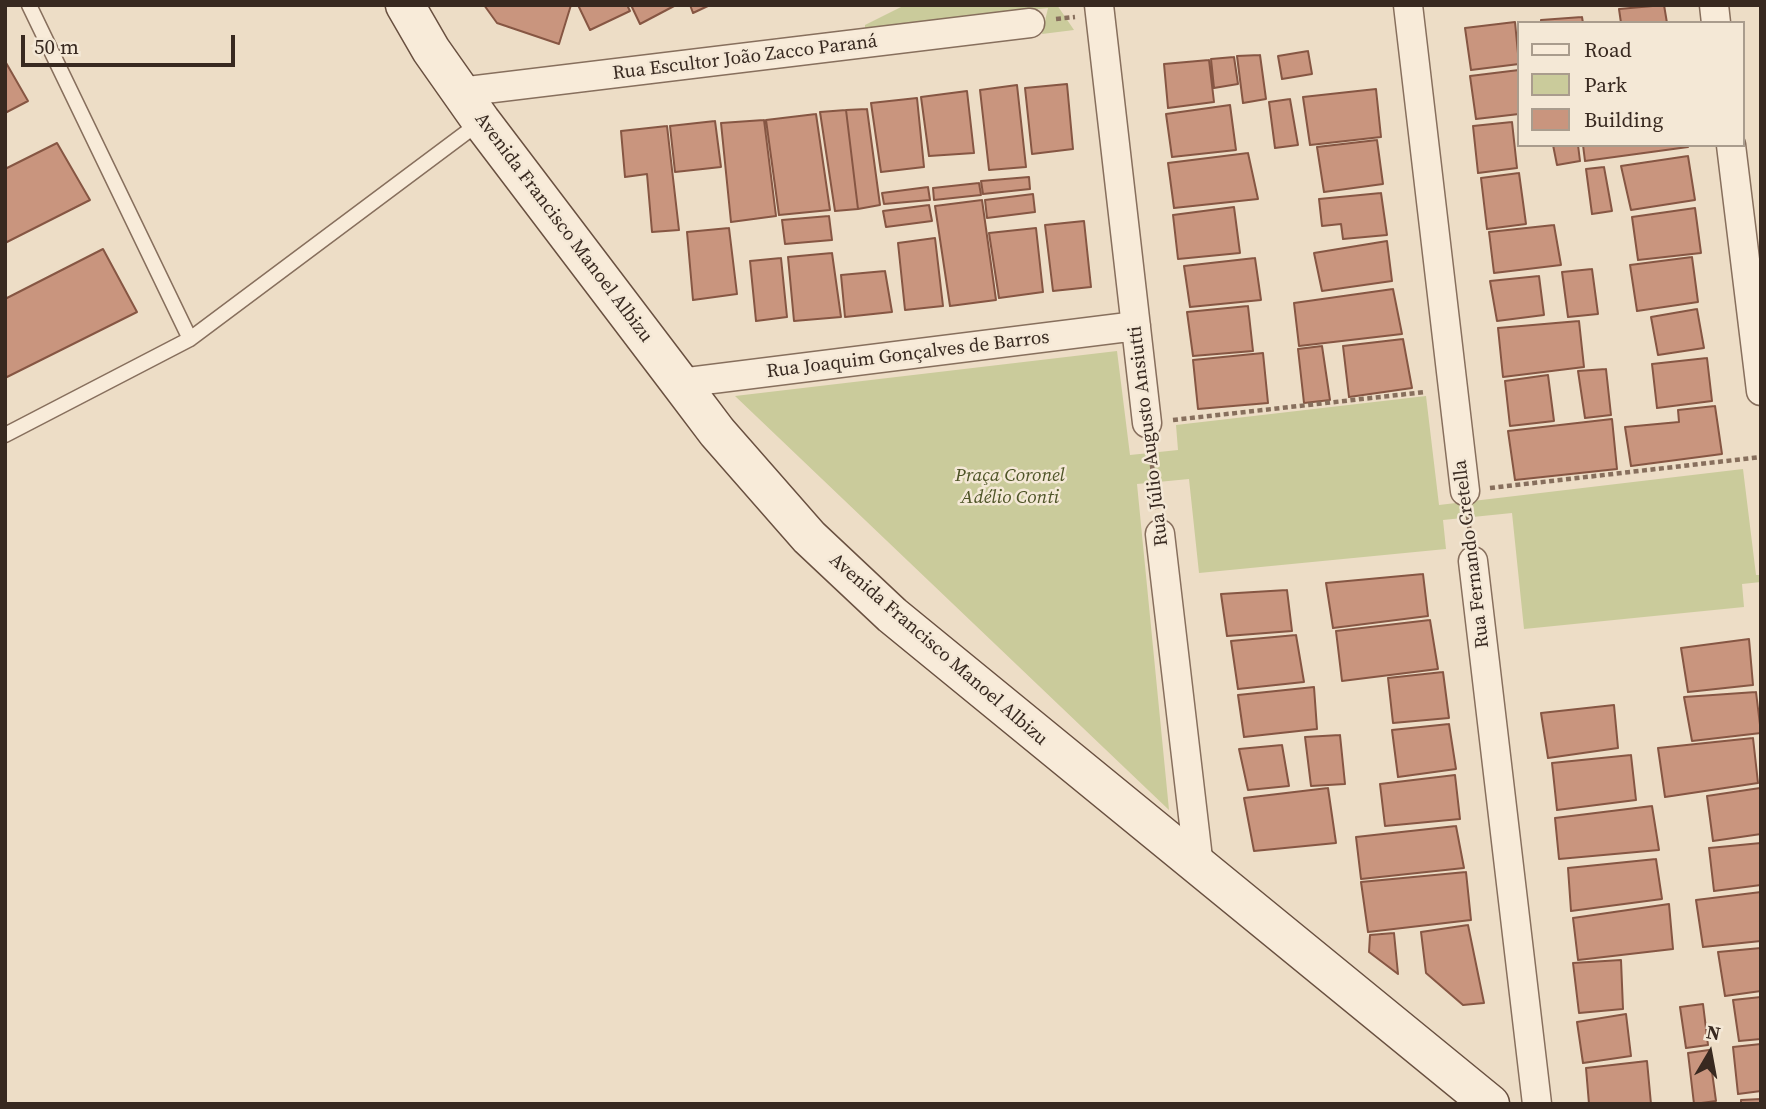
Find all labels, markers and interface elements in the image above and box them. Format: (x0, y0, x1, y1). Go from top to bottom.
scale bar (24, 21, 238, 65)
legend (1518, 21, 1745, 147)
street label: Rua Escultor João Zacco Paraná (611, 30, 879, 86)
text: 50 m (34, 32, 79, 61)
text: Road (1584, 35, 1632, 64)
text: Park (1584, 70, 1627, 99)
text: Building (1584, 105, 1663, 134)
street label: Avenida Francisco Manoel Albizu (469, 109, 657, 347)
street label: Rua Júlio Augusto Ansiutti (1124, 325, 1174, 547)
street label: Rua Joaquim Gonçalves de Barros (765, 326, 1051, 384)
street label: Rua Fernando Cretella (1449, 459, 1495, 649)
park label: Praça Coronel Adélio Conti (955, 465, 1065, 509)
street label: Avenida Francisco Manoel Albizu (824, 549, 1052, 751)
north arrow (1675, 1018, 1745, 1088)
text: N (1705, 1018, 1723, 1046)

